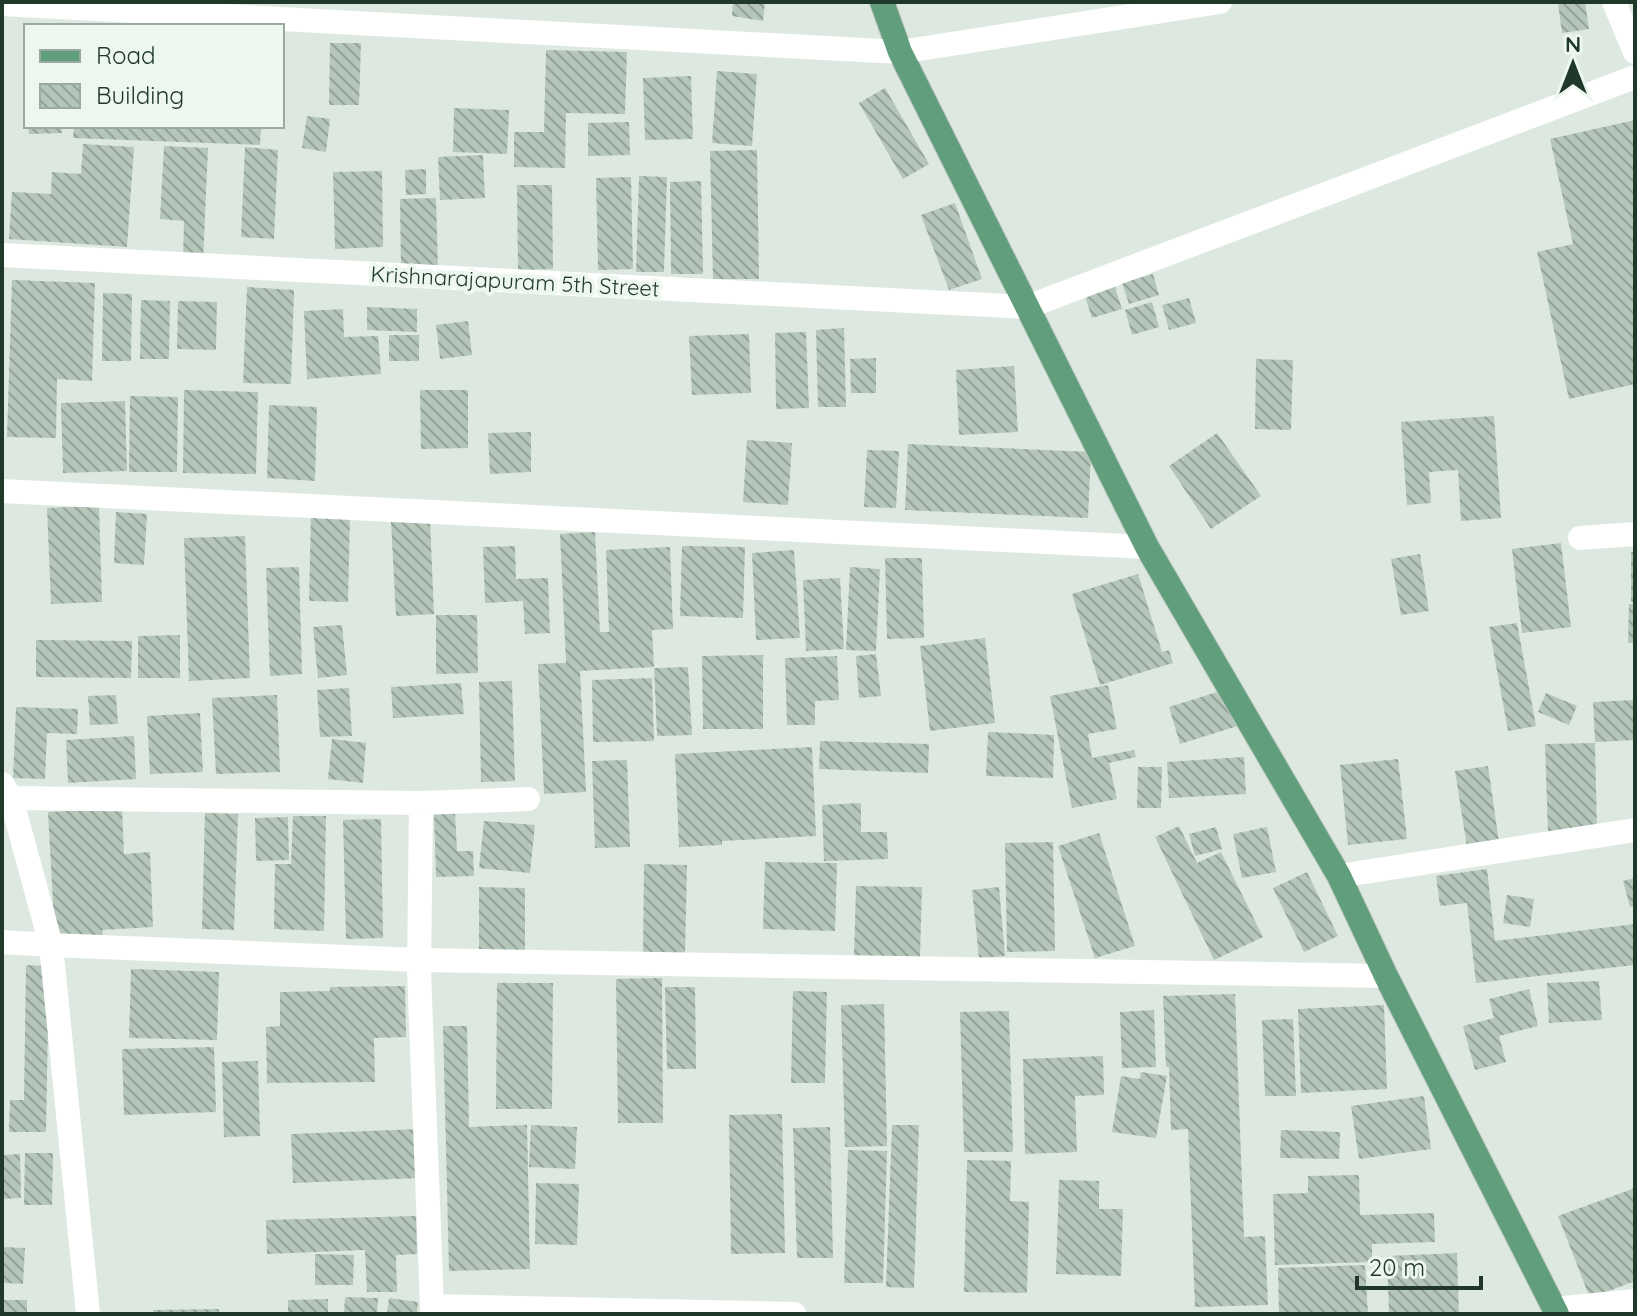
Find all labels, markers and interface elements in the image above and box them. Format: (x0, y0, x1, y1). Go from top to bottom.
legend (24, 24, 284, 128)
north arrow (1533, 24, 1613, 104)
text: N (1565, 30, 1581, 58)
text: Road (96, 40, 156, 70)
text: Building (96, 80, 184, 110)
street label: Krishnarajapuram 5th Street (370, 259, 660, 303)
scale bar (1357, 1240, 1481, 1290)
text: 20 m (1369, 1252, 1425, 1282)

